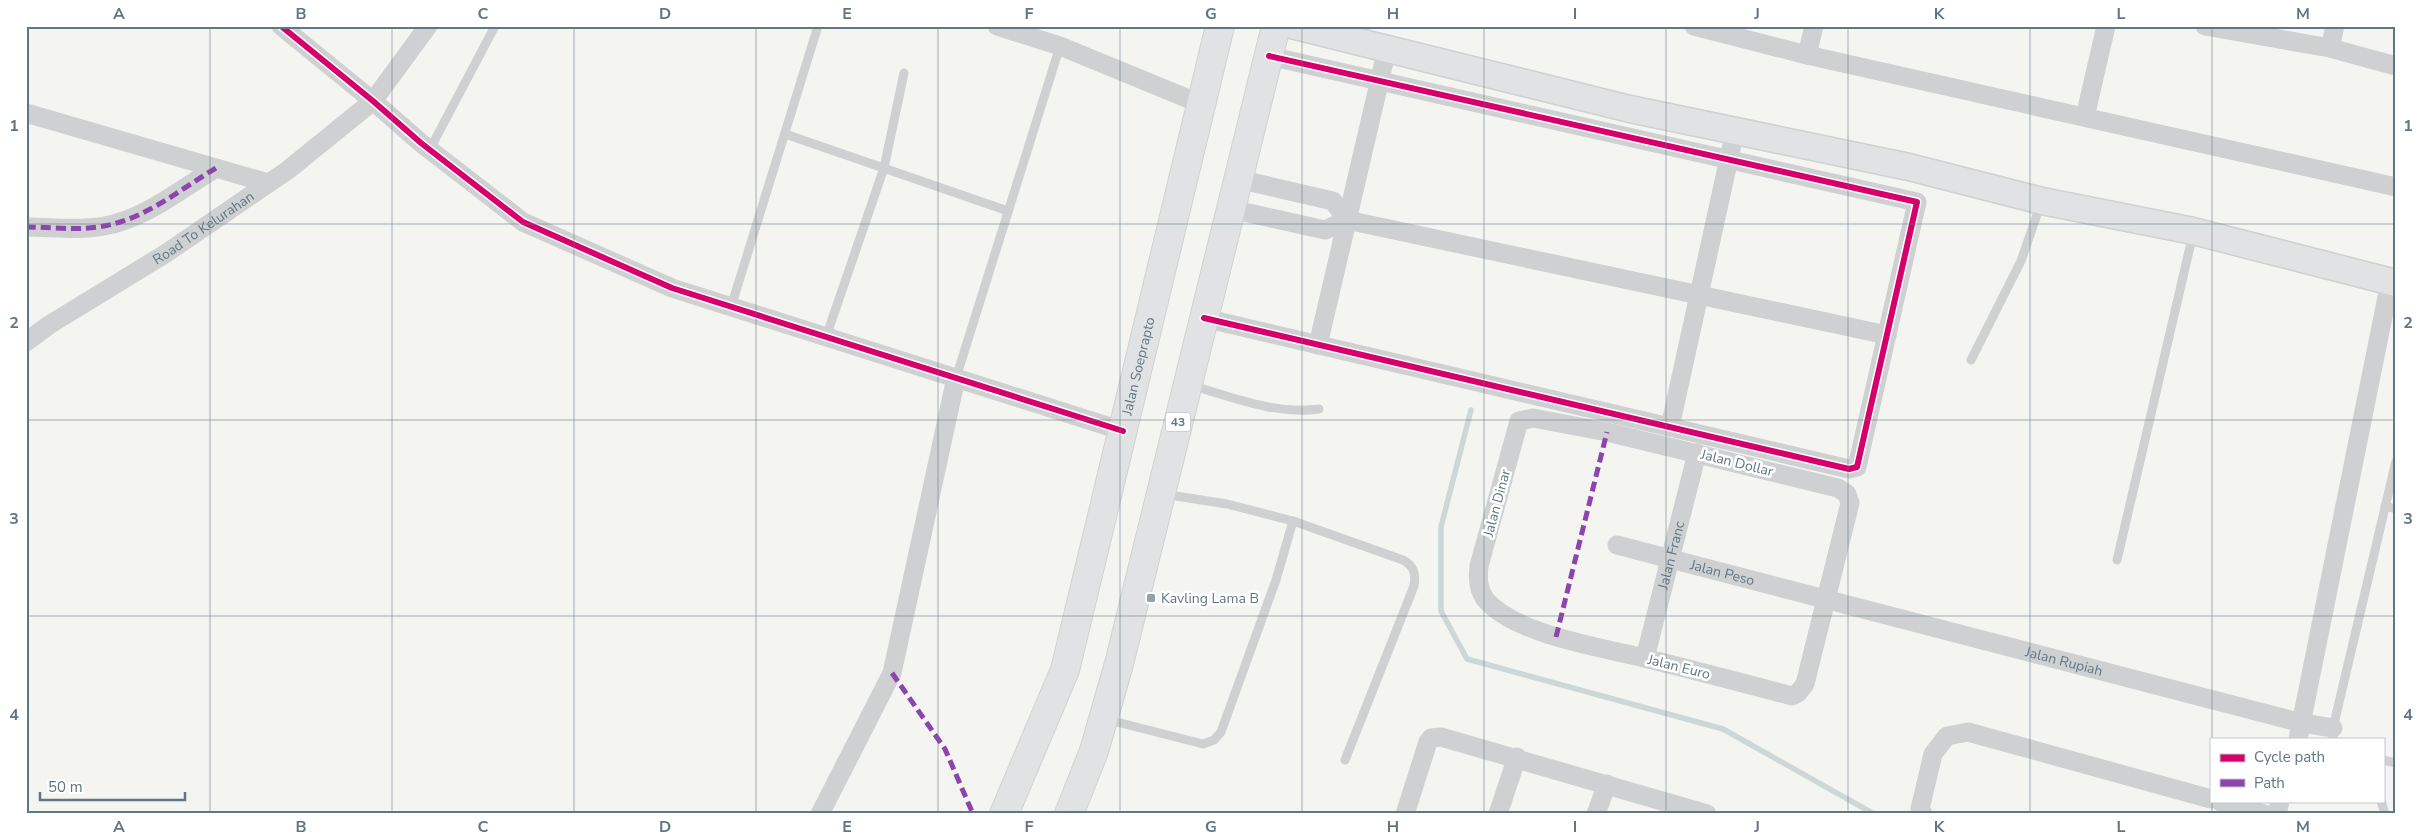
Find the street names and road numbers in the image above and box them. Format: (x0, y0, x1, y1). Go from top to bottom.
street label: Road To Kelurahan (149, 187, 258, 269)
street label: Jalan Soeprapto (1117, 315, 1159, 418)
road number: 43 (1166, 412, 1190, 432)
street label: Jalan Dollar (1698, 445, 1775, 481)
street label: Jalan Dinar (1479, 467, 1515, 540)
street label: Jalan Franc (1653, 519, 1689, 592)
street label: Jalan Peso (1687, 555, 1757, 590)
street label: Jalan Rupiah (2022, 642, 2105, 680)
street label: Jalan Euro (1645, 650, 1712, 684)

